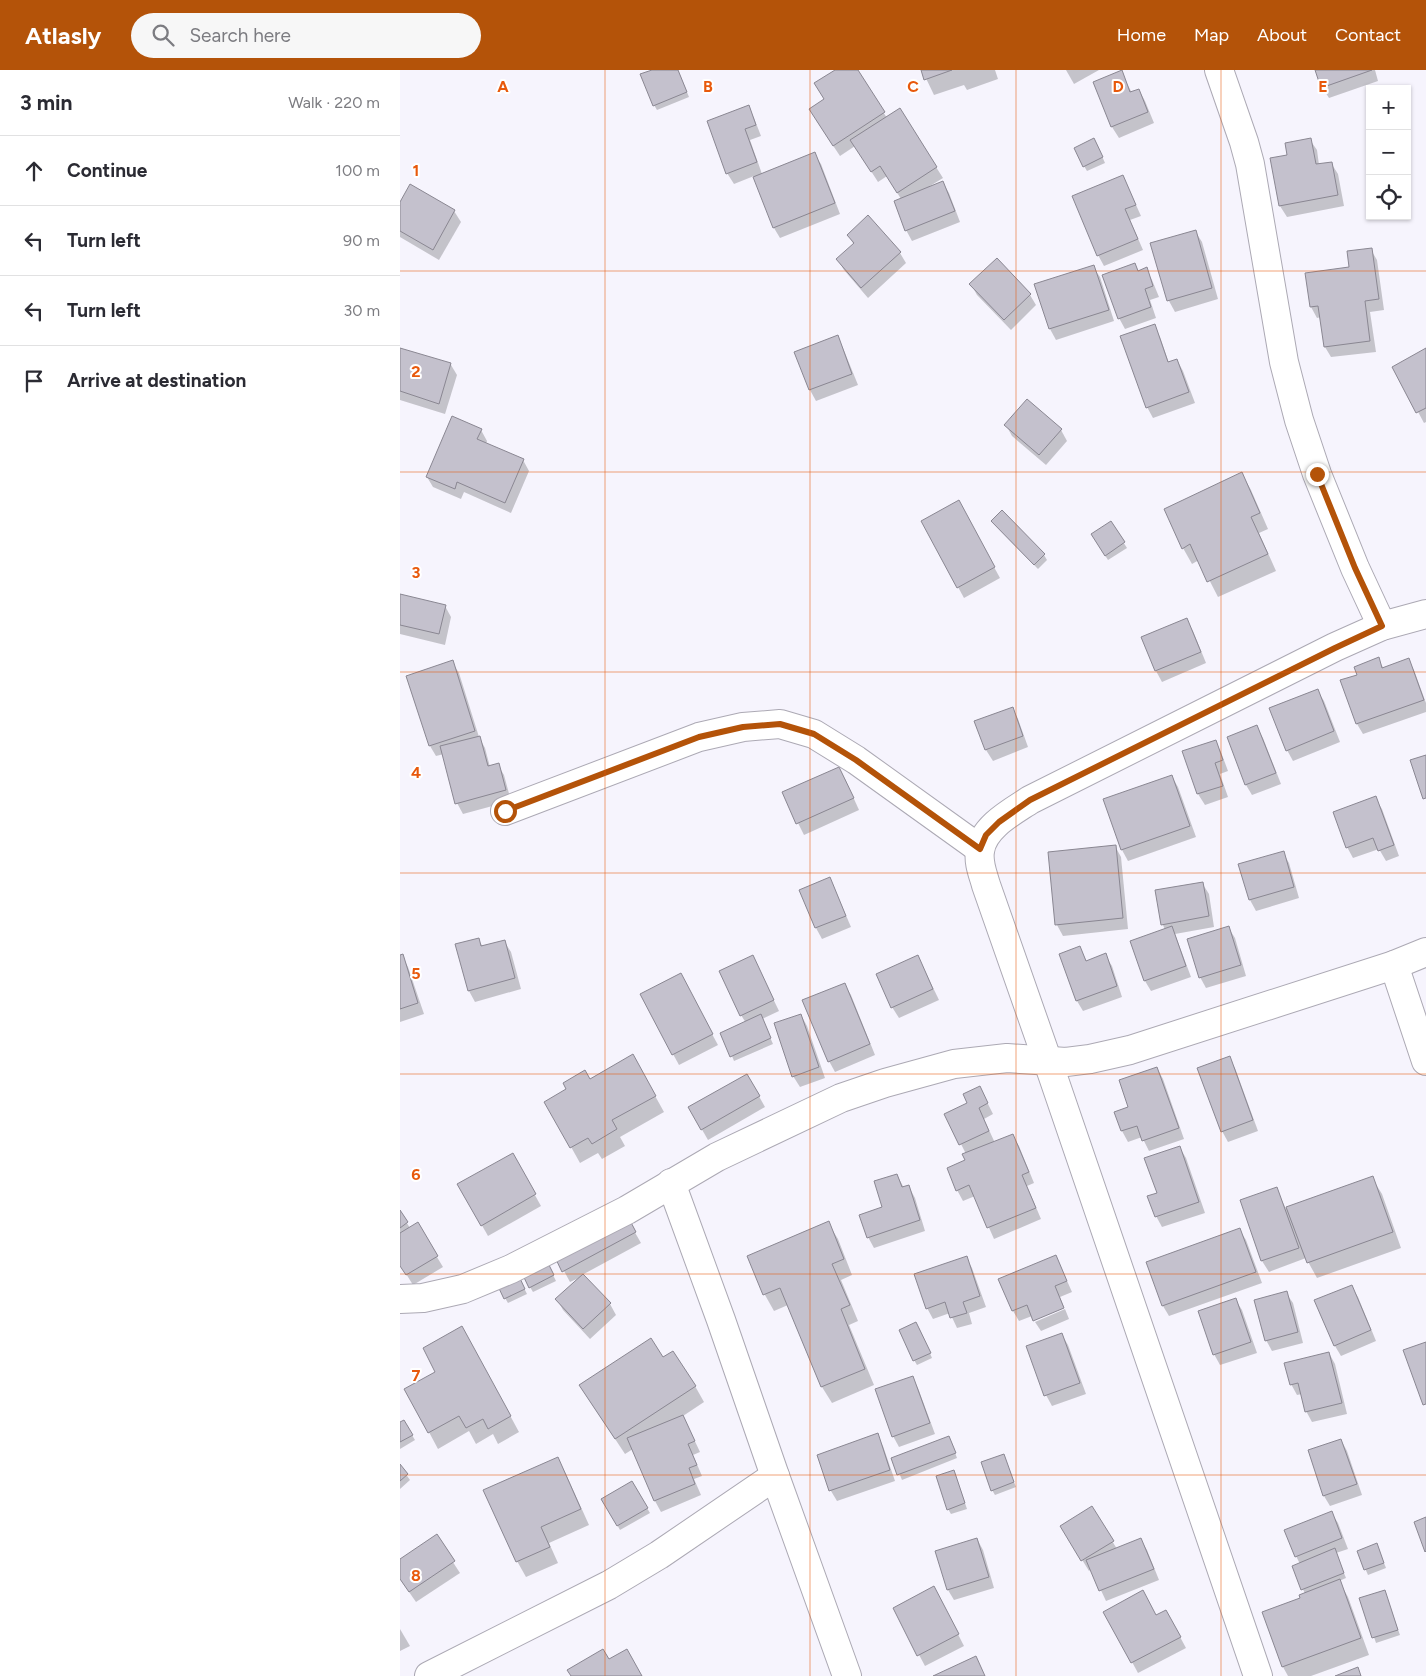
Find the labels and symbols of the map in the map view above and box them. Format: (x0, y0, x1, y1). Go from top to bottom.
text: A (497, 77, 509, 96)
text: B (703, 77, 713, 96)
text: C (907, 77, 919, 96)
text: D (1112, 77, 1124, 96)
text: E (1318, 77, 1328, 96)
text: 1 (413, 161, 419, 180)
text: 2 (411, 362, 421, 381)
route end (1306, 463, 1329, 486)
text: 3 (412, 563, 421, 582)
text: 4 (411, 763, 421, 782)
route start (494, 800, 517, 823)
text: 5 (411, 964, 421, 983)
text: 6 (411, 1165, 421, 1184)
text: 7 (412, 1366, 421, 1385)
text: 8 (411, 1566, 421, 1585)

